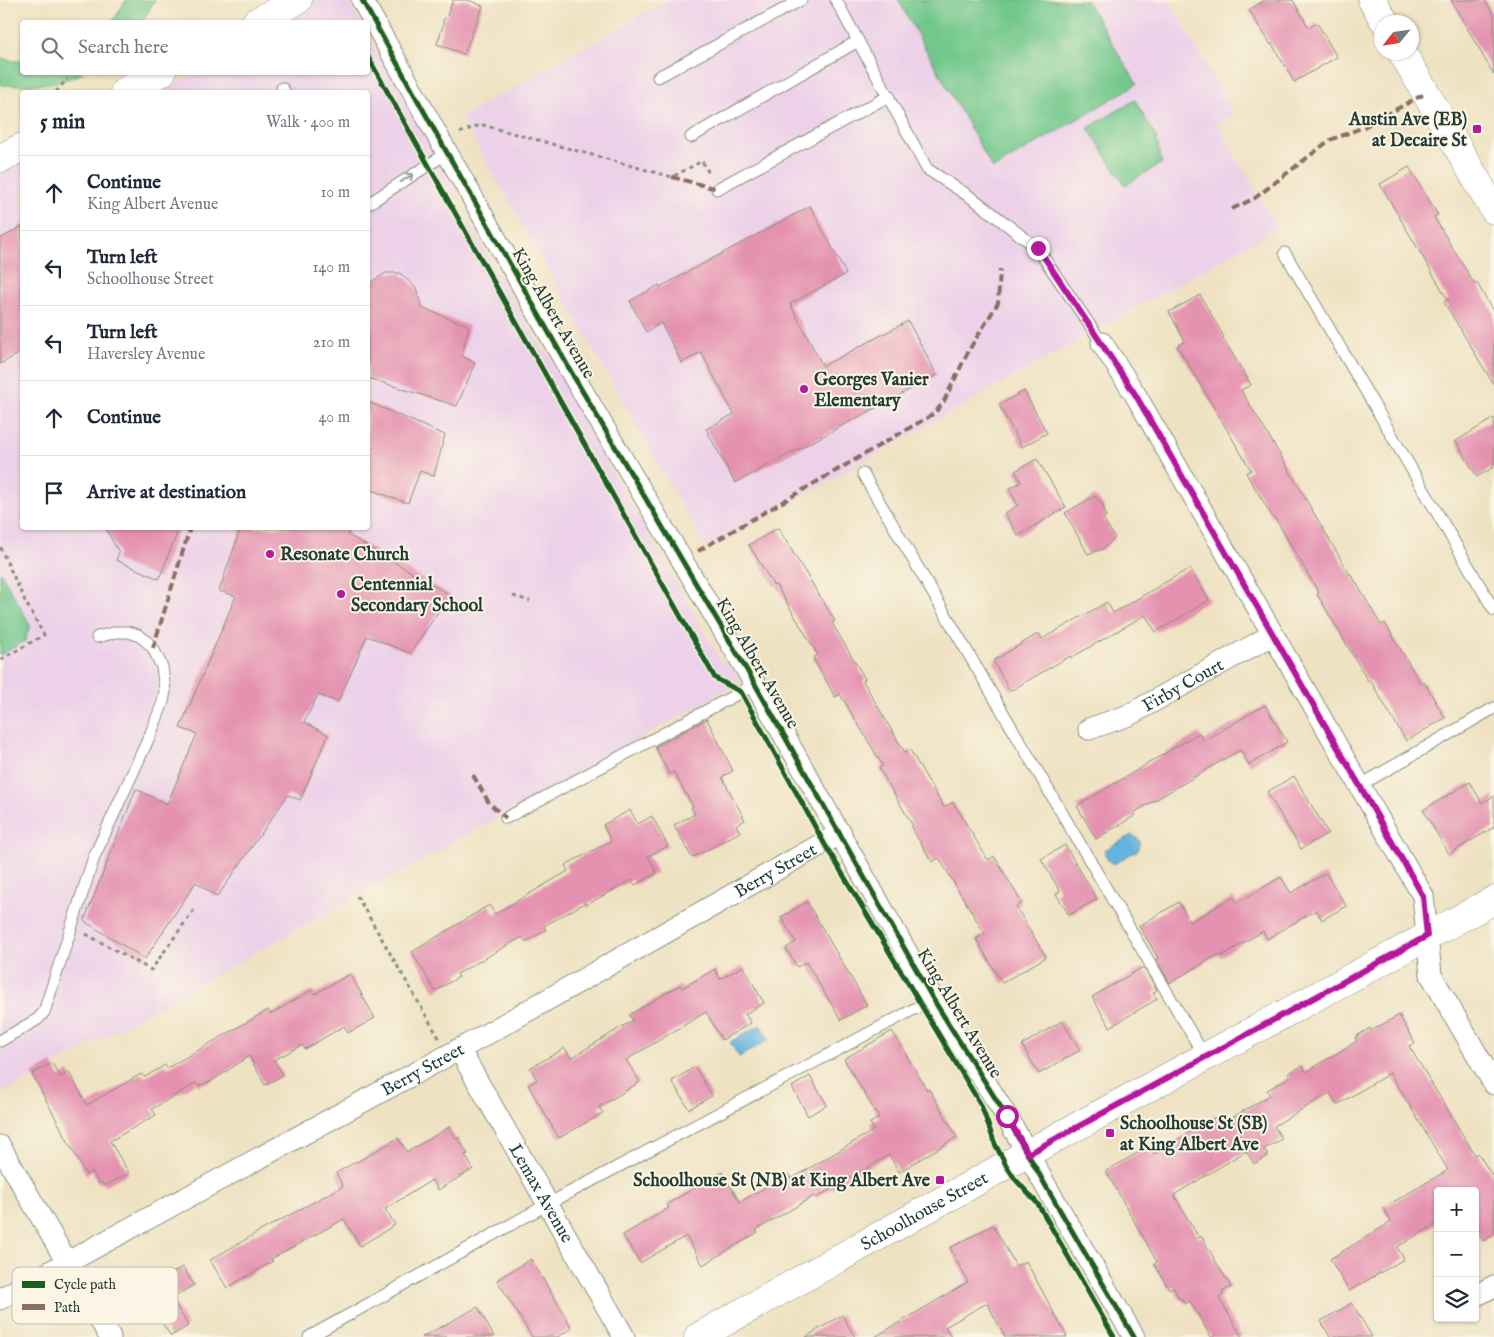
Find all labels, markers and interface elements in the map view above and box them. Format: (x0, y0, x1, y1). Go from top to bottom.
north arrow (1374, 15, 1419, 60)
search box (20, 20, 370, 75)
icon: search (38, 34, 66, 62)
text: Search here (78, 36, 169, 60)
text: 5 min (40, 109, 85, 136)
place label: Austin Ave (EB) at Decaire St (1348, 109, 1468, 153)
text: Walk · 400 m (266, 113, 350, 133)
marker: Austin Ave (EB) at Decaire St (1471, 123, 1483, 135)
text: Continue (87, 171, 161, 195)
one-way arrow (400, 173, 414, 183)
icon: ahead (40, 179, 68, 207)
text: 10 m (320, 183, 350, 203)
text: King Albert Avenue (87, 195, 218, 215)
route end (1027, 237, 1050, 260)
street label: King Albert Avenue (506, 244, 600, 384)
text: Turn left (87, 246, 158, 270)
icon: left (40, 254, 68, 282)
text: 140 m (312, 258, 350, 278)
text: Schoolhouse Street (87, 270, 214, 290)
text: Turn left (87, 321, 158, 345)
icon: left (40, 329, 68, 357)
text: 210 m (313, 333, 350, 353)
text: Haversley Avenue (87, 345, 205, 365)
place label: Georges Vanier Elementary (814, 369, 929, 413)
marker: Georges Vanier Elementary (798, 383, 810, 395)
icon: ahead (40, 404, 68, 432)
text: Continue (87, 406, 161, 430)
text: 40 m (318, 408, 350, 428)
icon: arrive (40, 479, 68, 507)
text: Arrive at destination (87, 481, 246, 505)
place label: Resonate Church (280, 544, 410, 567)
marker: Resonate Church (264, 548, 276, 560)
place label: Centennial Secondary School (351, 574, 484, 618)
marker: Centennial Secondary School (335, 588, 347, 600)
street label: King Albert Avenue (710, 594, 804, 734)
street label: Firby Court (1139, 654, 1228, 718)
street label: Berry Street (731, 839, 821, 904)
street label: King Albert Avenue (911, 944, 1007, 1083)
street label: Berry Street (378, 1039, 469, 1102)
route start (996, 1105, 1019, 1128)
place label: Schoolhouse St (SB) at King Albert Ave (1120, 1113, 1267, 1157)
marker: Schoolhouse St (SB) at King Albert Ave (1104, 1127, 1116, 1139)
street label: Lemax Avenue (503, 1140, 578, 1248)
street label: Schoolhouse Street (857, 1167, 993, 1257)
place label: Schoolhouse St (NB) at King Albert Ave (633, 1170, 931, 1193)
marker: Schoolhouse St (NB) at King Albert Ave (934, 1174, 946, 1186)
map controls (1434, 1187, 1479, 1322)
button: + (1434, 1187, 1479, 1232)
button: − (1434, 1232, 1479, 1277)
legend (12, 1267, 178, 1324)
text: Cycle path (54, 1276, 116, 1294)
button: layers (1434, 1277, 1479, 1322)
text: Path (54, 1299, 81, 1317)

